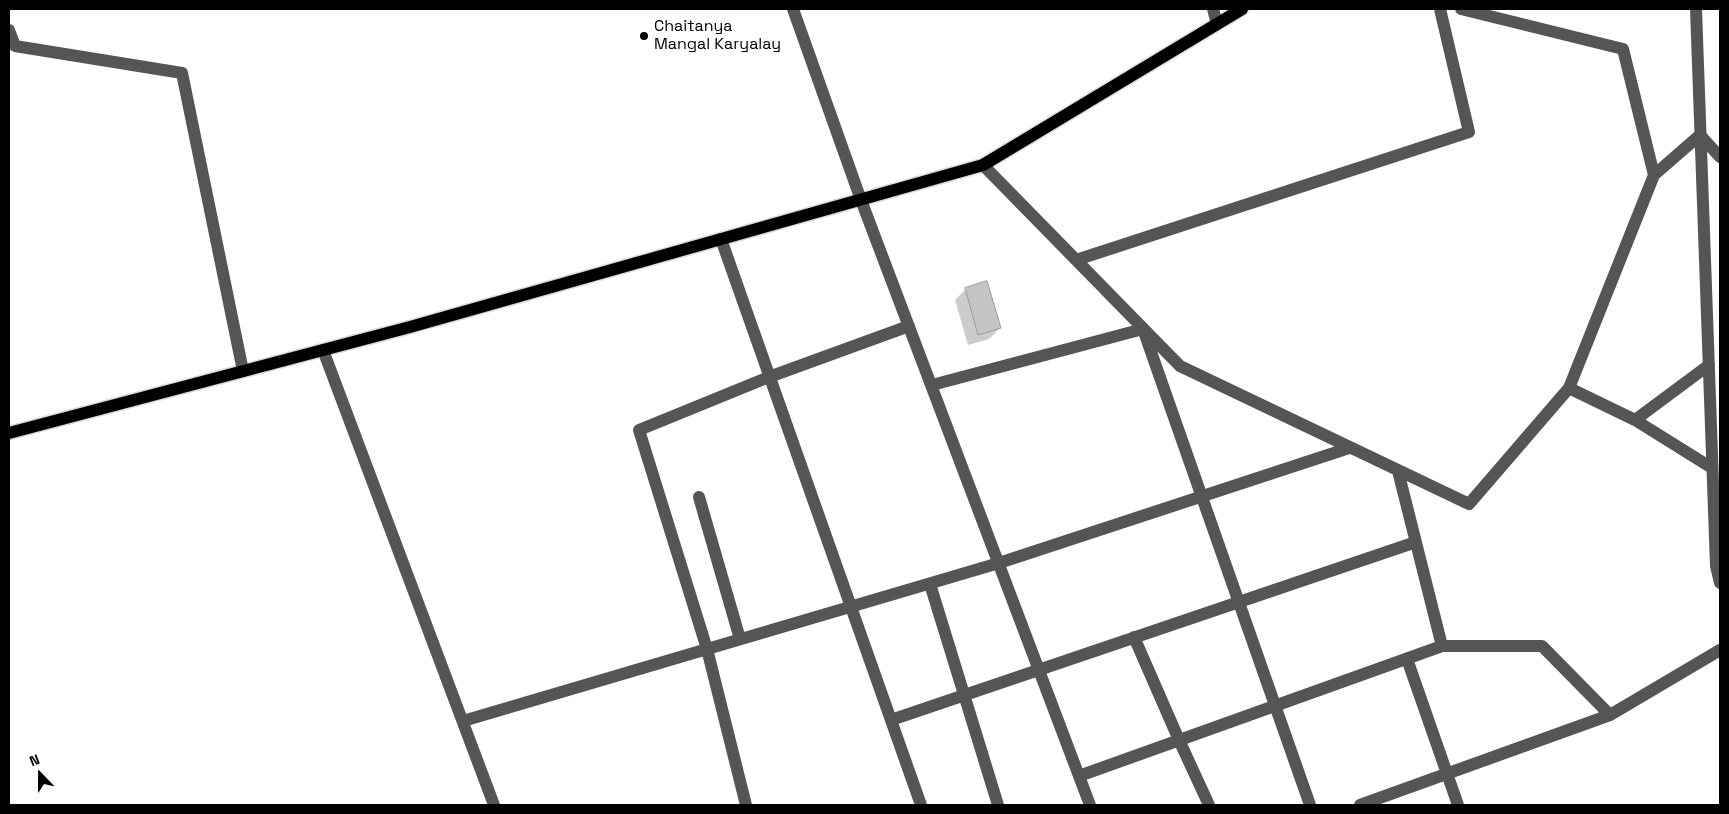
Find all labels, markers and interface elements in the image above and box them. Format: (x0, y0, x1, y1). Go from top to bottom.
place label: Chaitanya Mangal Karyalay (654, 17, 781, 55)
marker: Chaitanya Mangal Karyalay (638, 30, 650, 42)
north arrow (15, 749, 65, 799)
text: N (27, 750, 42, 770)

